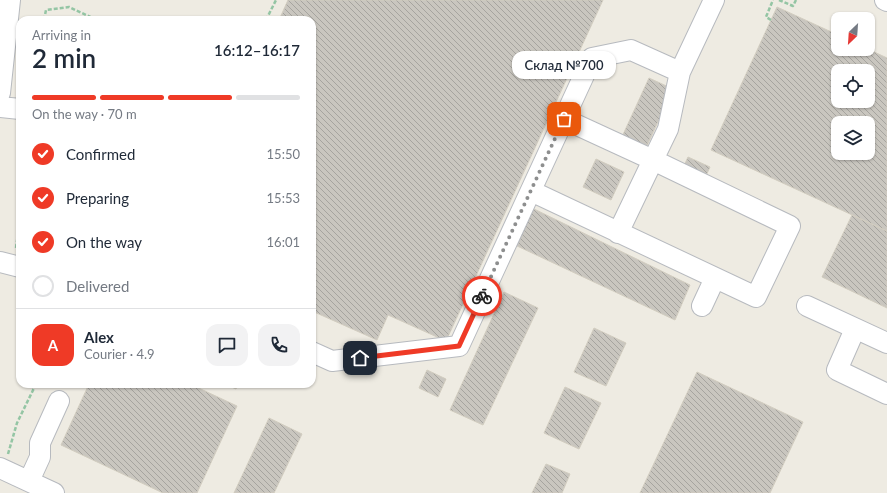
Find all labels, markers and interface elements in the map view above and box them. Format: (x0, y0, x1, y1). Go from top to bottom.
north arrow (831, 12, 875, 56)
map controls (831, 12, 875, 160)
text: Arriving in (32, 27, 91, 43)
text: 16:12–16:17 (214, 41, 300, 59)
text: 2 min (32, 42, 96, 74)
callout: Склад №700 (512, 51, 616, 79)
text: Склад №700 (525, 57, 603, 73)
button: locate (831, 64, 875, 108)
pin (547, 102, 581, 136)
text: On the way · 70 m (32, 106, 137, 122)
icon: bag (553, 108, 575, 130)
button: layers (831, 116, 875, 160)
icon: check (32, 143, 54, 165)
text: Confirmed (66, 145, 135, 163)
text: 15:50 (267, 146, 300, 162)
icon: check (32, 187, 54, 209)
text: Preparing (66, 189, 129, 207)
text: 15:53 (267, 190, 300, 206)
icon: check (32, 231, 54, 253)
text: On the way (66, 233, 142, 251)
text: 16:01 (267, 234, 300, 250)
courier (462, 276, 502, 316)
text: Delivered (66, 277, 129, 295)
icon: bike (471, 285, 493, 307)
button: chat (206, 324, 248, 366)
button: phone (258, 324, 300, 366)
text: Alex (84, 328, 114, 346)
text: A (48, 336, 58, 354)
pin (343, 341, 377, 375)
text: Courier · 4.9 (84, 346, 155, 362)
icon: home (349, 347, 371, 369)

